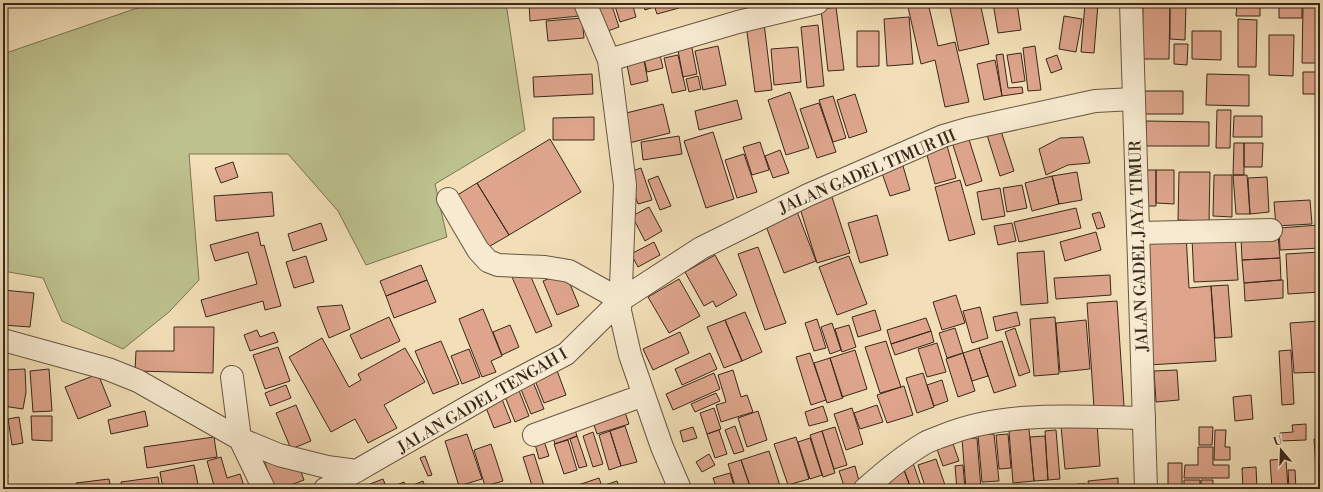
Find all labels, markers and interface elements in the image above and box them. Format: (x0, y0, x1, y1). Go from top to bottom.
street label: JALAN GADEL TIMUR III (775, 126, 959, 219)
street label: JALAN GADEL JAYA TIMUR (1125, 139, 1153, 353)
street label: JALAN GADEL TENGAH I (393, 344, 571, 458)
north arrow (1261, 430, 1301, 470)
text: U (1272, 433, 1285, 449)

